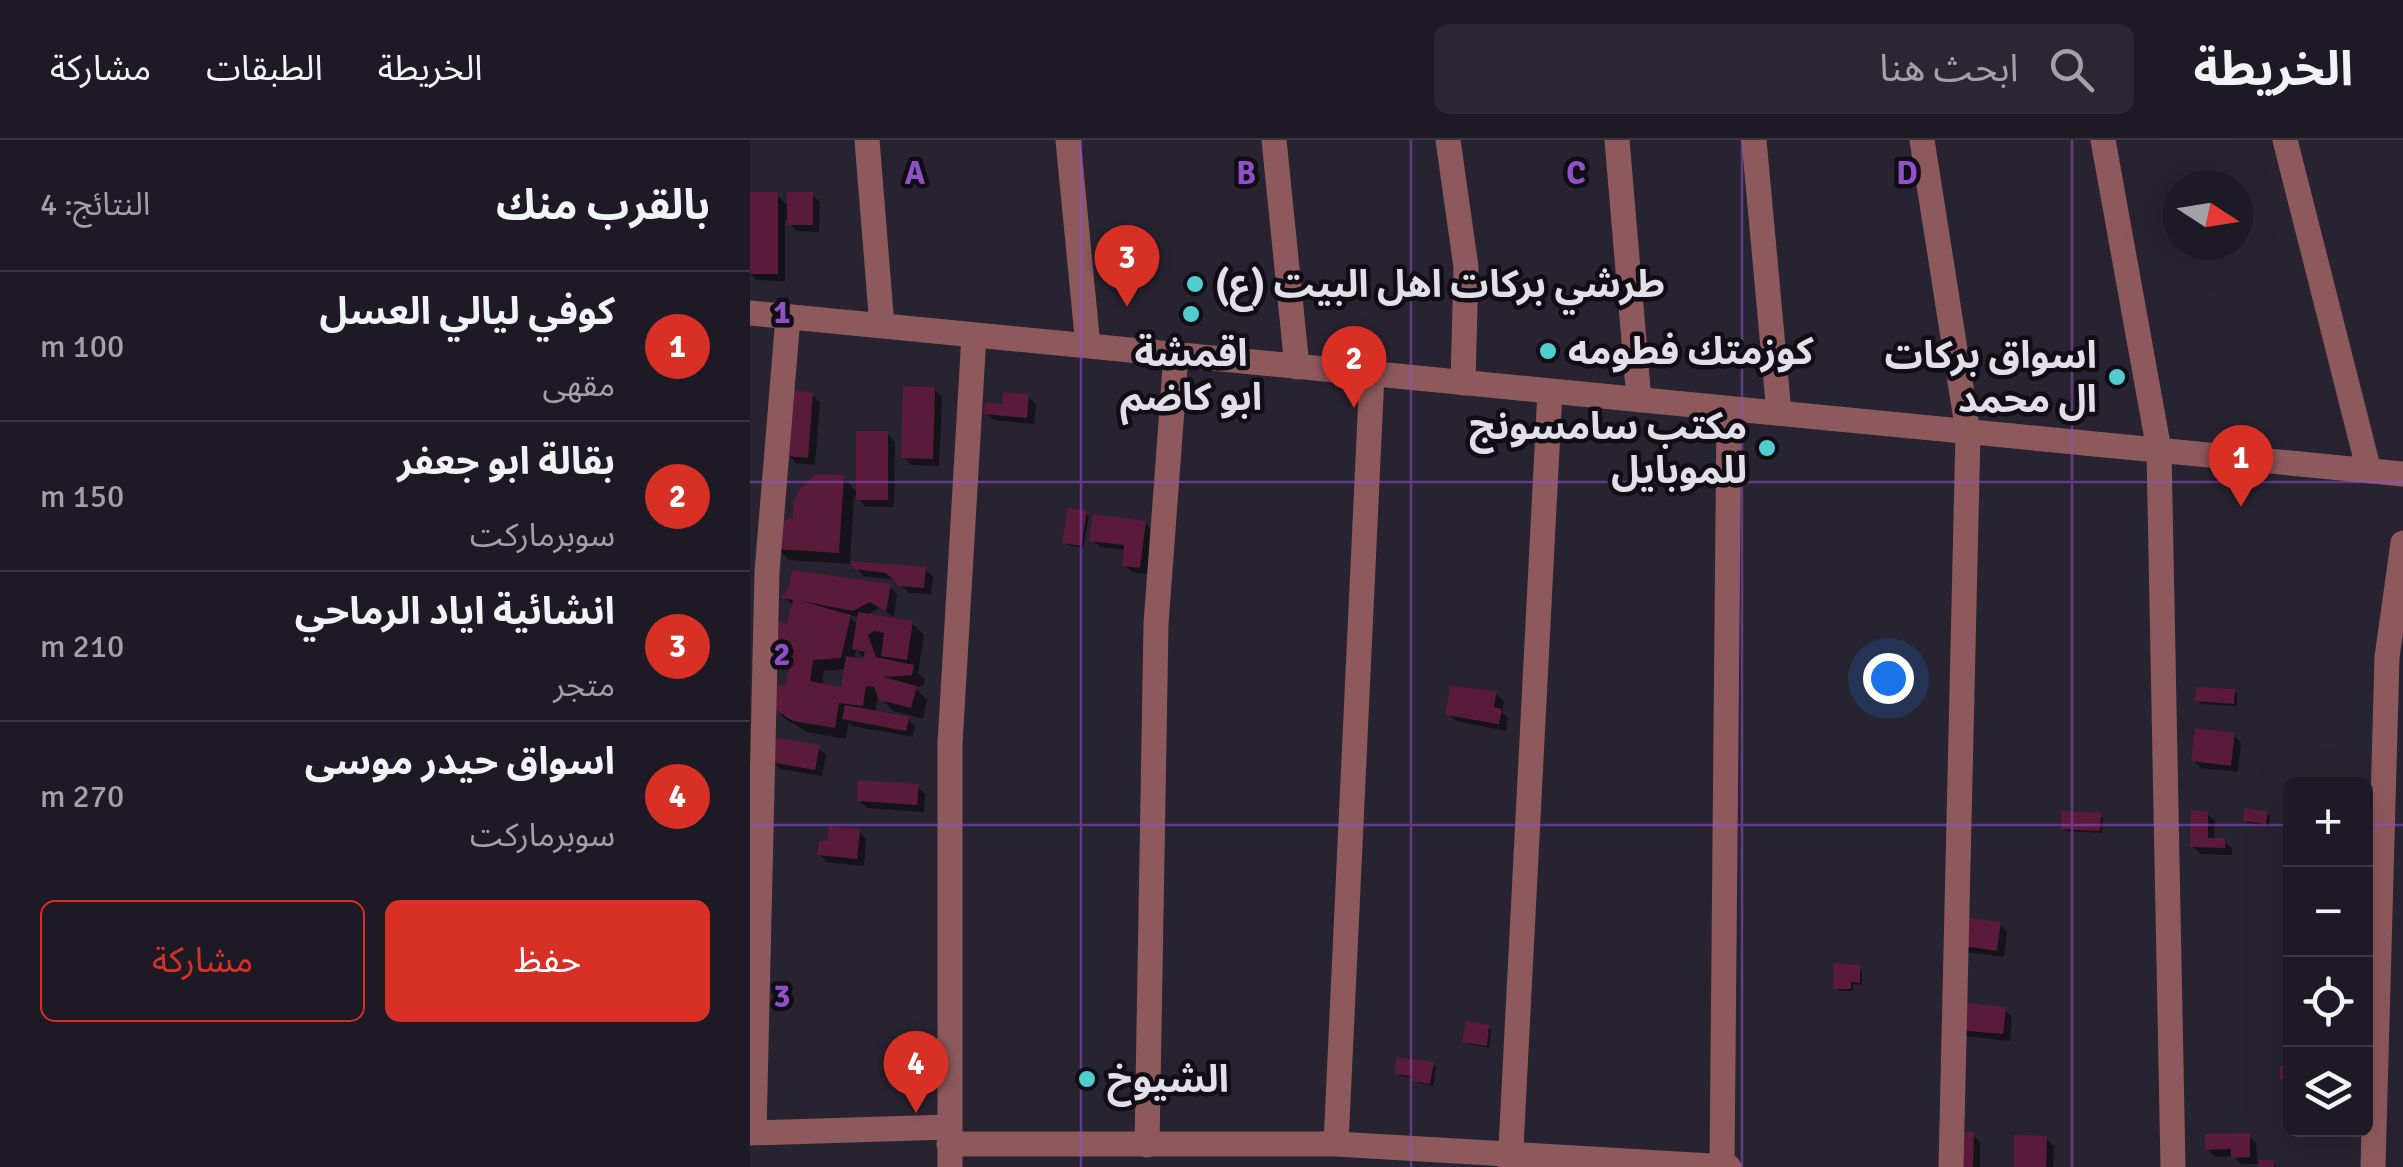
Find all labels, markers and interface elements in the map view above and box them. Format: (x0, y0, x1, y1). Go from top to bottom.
search box (1434, 24, 2134, 114)
text: الخريطة (2194, 40, 2353, 99)
icon: search (2044, 42, 2099, 97)
text: ابحث هنا (1879, 45, 2019, 92)
text: مشاركة (50, 47, 151, 90)
text: الطبقات (206, 47, 323, 90)
text: الخريطة (378, 47, 483, 90)
text: A (905, 154, 926, 193)
text: B (1236, 154, 1256, 193)
text: C (1566, 154, 1586, 193)
text: D (1896, 154, 1918, 193)
north arrow (2163, 170, 2253, 260)
text: بالقرب منك (496, 180, 710, 231)
text: النتائج: 4 (40, 185, 150, 224)
pin: 3 (1094, 224, 1160, 307)
place label: طرشي بركات اهل البيت (ع) (1215, 261, 1665, 315)
marker: طرشي بركات اهل البيت (ع) (1184, 273, 1206, 295)
text: كوفي ليالي العسل (320, 288, 615, 335)
text: 1 (773, 293, 791, 332)
marker: اقمشة ابو كاضم (1180, 303, 1202, 325)
pin: 2 (1322, 326, 1386, 408)
text: 100 m (40, 327, 124, 366)
text: 1 (669, 327, 686, 366)
place label: كوزمتك فطومه (1568, 328, 1814, 375)
place label: اقمشة ابو كاضم (1120, 330, 1262, 426)
place label: اسواق بركات ال محمد (1884, 332, 2097, 423)
marker: كوزمتك فطومه (1537, 340, 1559, 362)
text: مقهى (543, 366, 615, 405)
marker: اسواق بركات ال محمد (2106, 366, 2128, 388)
place label: مكتب سامسونج للموبايل (1469, 403, 1747, 494)
pin: 1 (2208, 424, 2274, 507)
marker: مكتب سامسونج للموبايل (1756, 437, 1778, 459)
text: بقالة ابو جعفر (397, 438, 615, 485)
text: 150 m (40, 477, 124, 516)
text: 2 (669, 477, 686, 516)
text: سوبرماركت (470, 516, 615, 555)
text: انشائية اياد الرماحي (295, 588, 615, 635)
text: 210 m (40, 627, 124, 666)
text: 3 (669, 627, 686, 666)
text: 2 (773, 635, 791, 674)
your location (1863, 653, 1914, 704)
text: متجر (553, 666, 615, 705)
text: اسواق حيدر موسى (305, 738, 615, 785)
text: 270 m (40, 777, 124, 816)
text: 4 (669, 777, 686, 816)
map controls (2283, 777, 2373, 1137)
button: + (2283, 777, 2373, 867)
text: سوبرماركت (470, 816, 615, 855)
button: − (2283, 867, 2373, 957)
button: مشاركة (40, 900, 365, 1022)
button: حفظ (385, 900, 710, 1022)
button: locate (2283, 957, 2373, 1047)
text: 3 (773, 977, 791, 1016)
pin: 4 (884, 1030, 948, 1113)
button: layers (2283, 1047, 2373, 1137)
place label: الشيوخ (1107, 1056, 1229, 1107)
marker: الشيوخ (1076, 1068, 1098, 1090)

